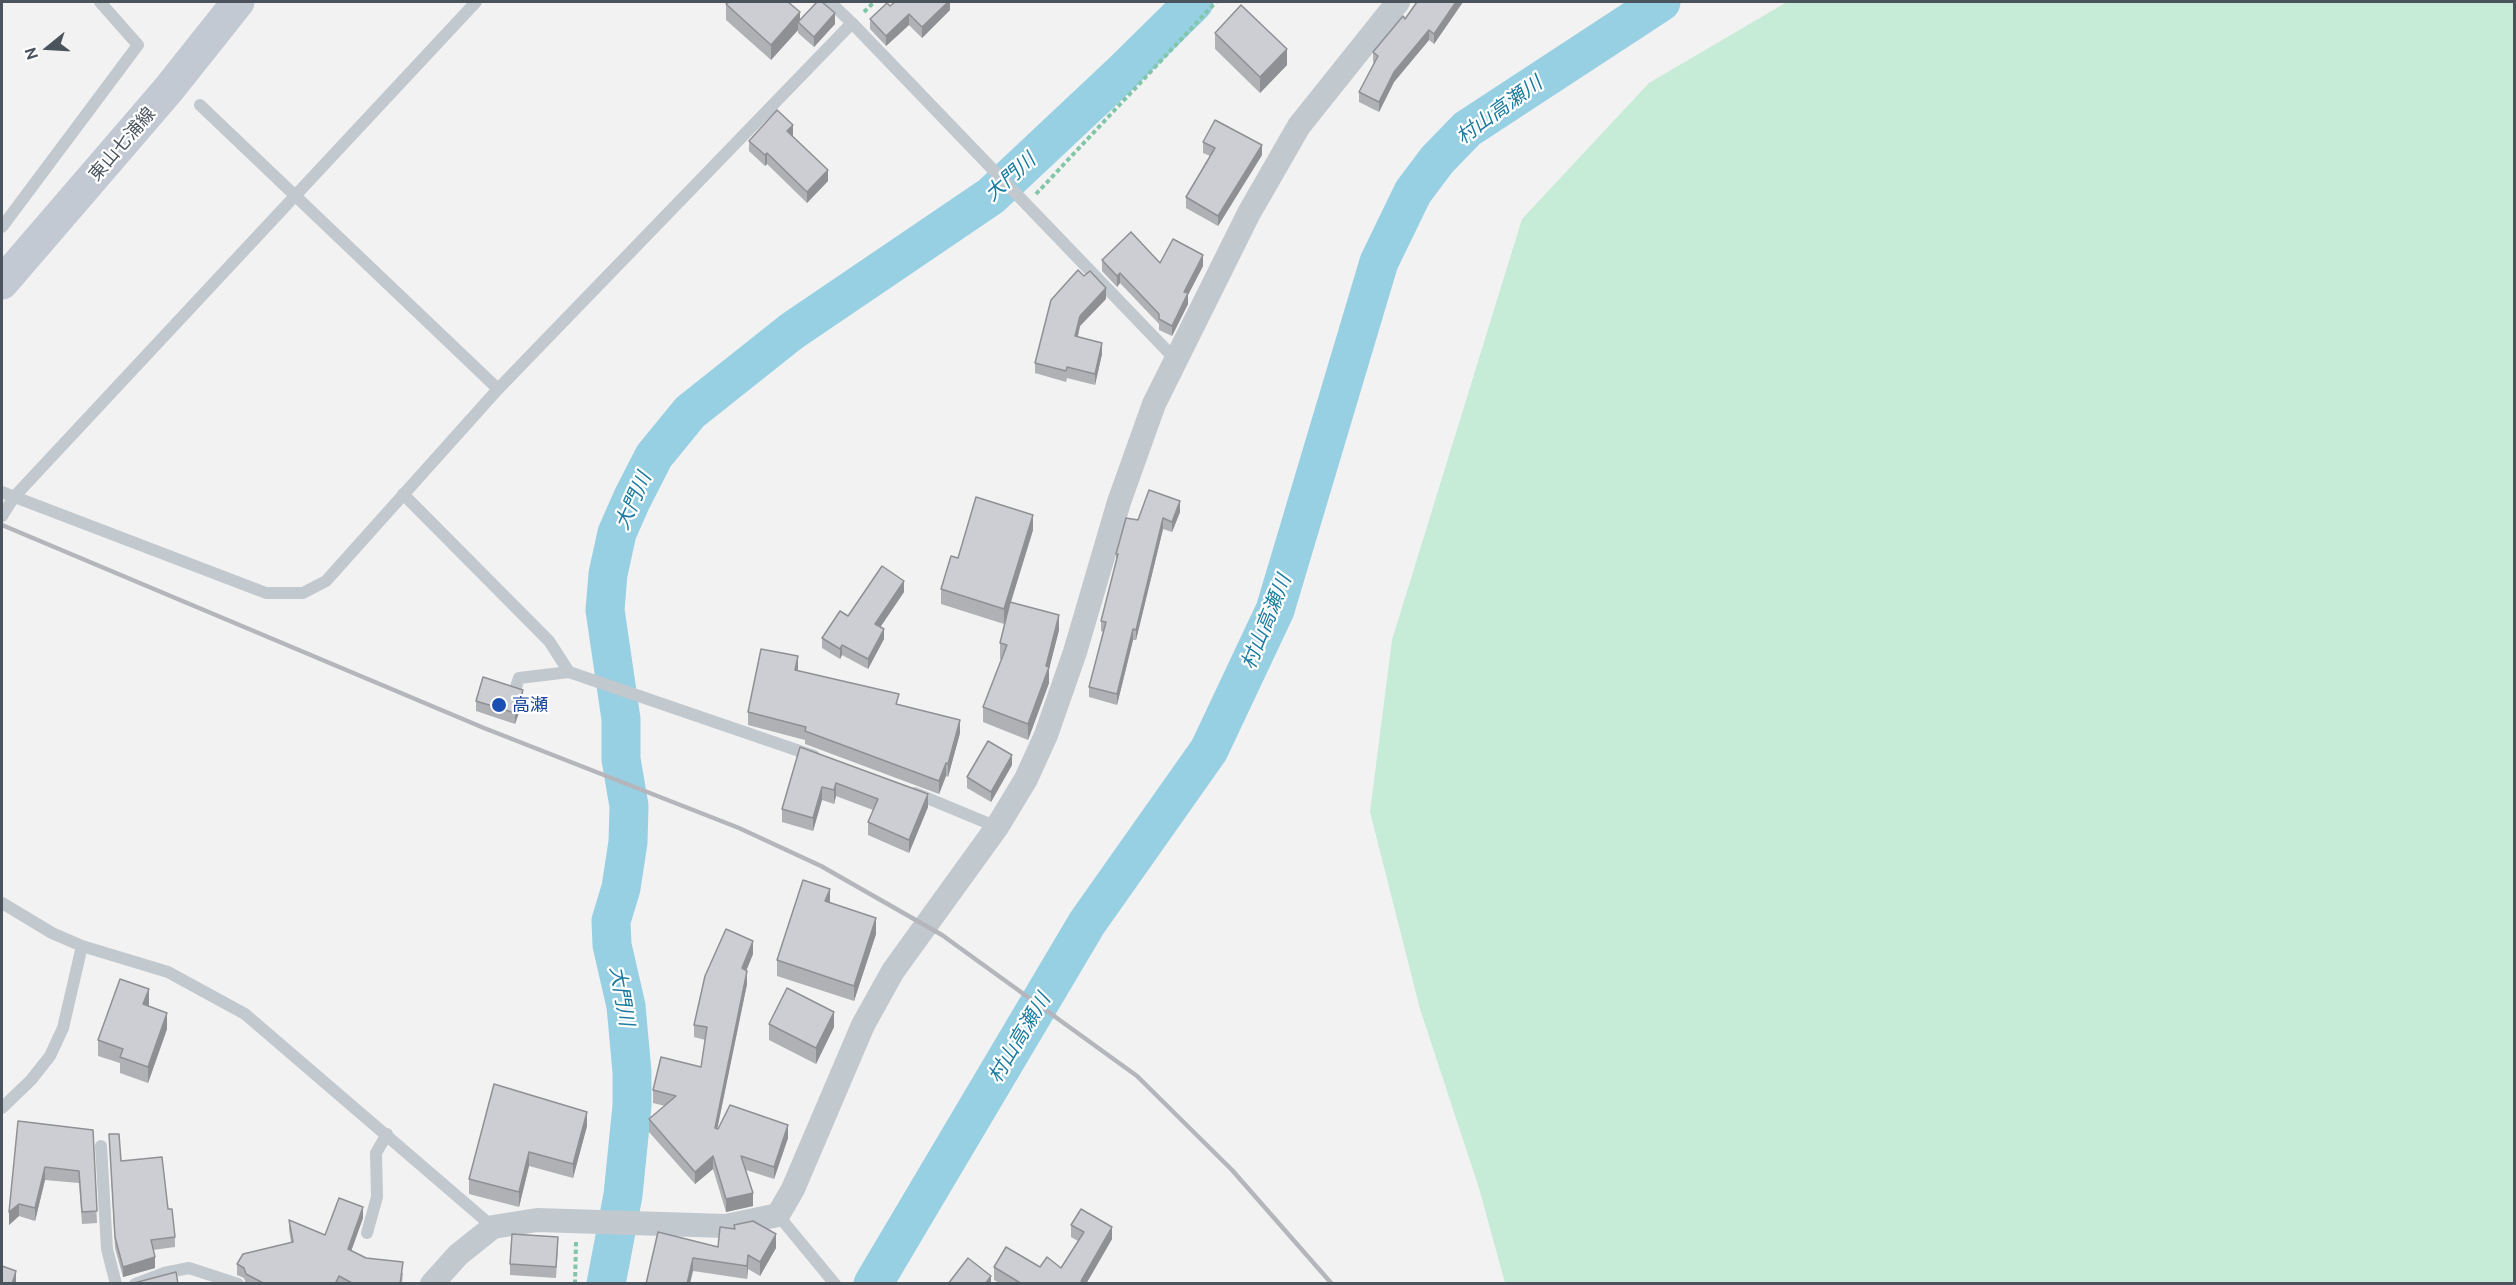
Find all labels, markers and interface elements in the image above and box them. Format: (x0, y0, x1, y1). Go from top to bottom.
north arrow (18, 18, 78, 78)
text: N (20, 45, 41, 62)
water label: 村山高瀬川 (1451, 71, 1547, 149)
street label: 東山七浦線 (84, 103, 160, 185)
water label: 大門川 (980, 148, 1040, 206)
water label: 大門川 (610, 469, 656, 533)
water label: 村山高瀬川 (1236, 571, 1296, 673)
place label: 高瀬 (512, 694, 548, 716)
marker: 高瀬 (490, 696, 508, 714)
water label: 大門川 (605, 964, 639, 1028)
water label: 村山高瀬川 (983, 989, 1055, 1087)

